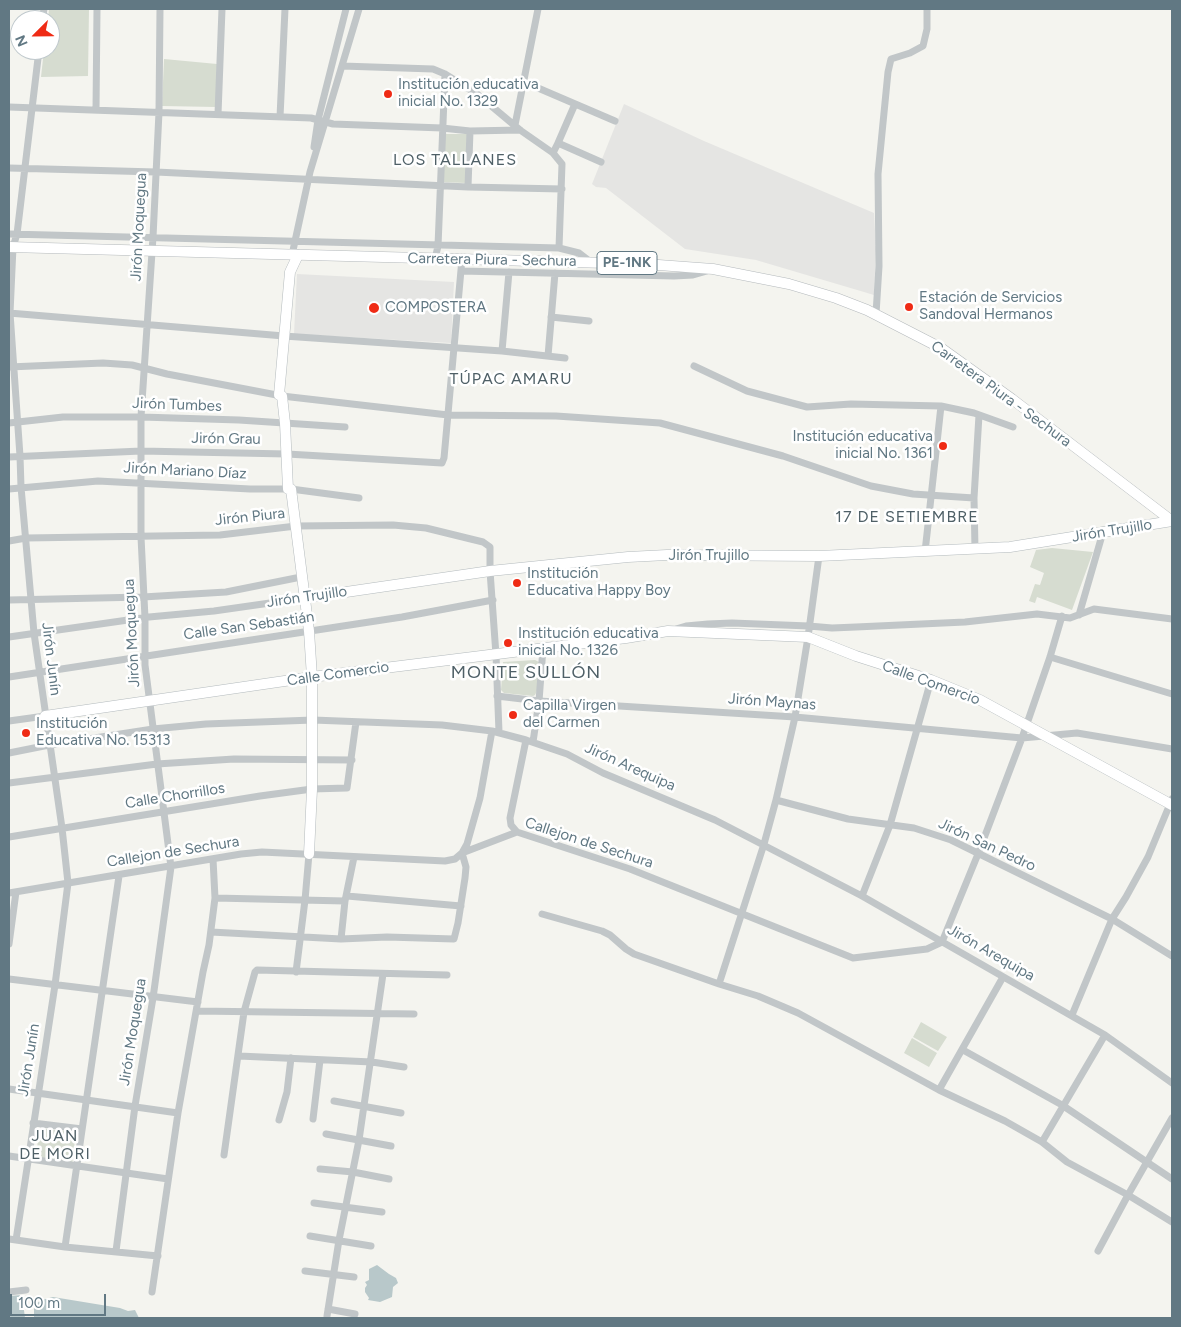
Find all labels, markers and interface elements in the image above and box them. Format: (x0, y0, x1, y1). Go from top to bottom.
north arrow (10, 10, 60, 60)
text: N (12, 32, 32, 49)
place label: Institución educativa inicial No. 1329 (398, 76, 539, 111)
marker: Institución educativa inicial No. 1329 (382, 88, 394, 100)
district label: LOS TALLANES (392, 150, 518, 170)
street label: Jirón Moquegua (127, 172, 151, 282)
street label: Carretera Piura - Sechura (407, 250, 577, 270)
road number: PE-1NK (597, 252, 657, 274)
place label: Estación de Servicios Sandoval Hermanos (919, 289, 1062, 324)
place label: COMPOSTERA (385, 299, 486, 317)
marker: COMPOSTERA (367, 301, 381, 315)
marker: Estación de Servicios Sandoval Hermanos (903, 301, 915, 313)
street label: Carretera Piura - Sechura (927, 337, 1075, 451)
district label: TÚPAC AMARU (448, 369, 574, 389)
street label: Jirón Tumbes (132, 394, 222, 416)
place label: Institución educativa inicial No. 1361 (792, 428, 933, 463)
street label: Jirón Grau (191, 429, 261, 449)
marker: Institución educativa inicial No. 1361 (937, 440, 949, 452)
street label: Jirón Mariano Díaz (123, 459, 247, 483)
street label: Jirón Piura (214, 504, 286, 530)
district label: 17 DE SETIEMBRE (833, 507, 981, 527)
street label: Jirón Trujillo (1071, 516, 1153, 546)
street label: Jirón Trujillo (669, 547, 749, 565)
place label: Institución Educativa Happy Boy (527, 565, 671, 600)
marker: Institución Educativa Happy Boy (511, 577, 523, 589)
street label: Jirón Moquegua (120, 578, 144, 688)
street label: Jirón Trujillo (266, 582, 348, 612)
street label: Calle San Sebastián (182, 608, 316, 644)
street label: Jirón Junín (38, 621, 64, 697)
place label: Institución educativa inicial No. 1326 (518, 625, 659, 660)
marker: Institución educativa inicial No. 1326 (502, 637, 514, 649)
street label: Calle Comercio (880, 657, 982, 709)
street label: Calle Comercio (286, 658, 390, 690)
district label: MONTE SULLÓN (449, 662, 603, 684)
street label: Jirón Maynas (727, 690, 817, 714)
place label: Capilla Virgen del Carmen (523, 697, 616, 732)
marker: Capilla Virgen del Carmen (507, 709, 519, 721)
place label: Institución Educativa No. 15313 (36, 715, 170, 750)
marker: Institución Educativa No. 15313 (20, 727, 32, 739)
street label: Jirón Arequipa (582, 739, 678, 795)
street label: Calle Chorrillos (124, 779, 226, 813)
street label: Callejon de Sechura (523, 814, 655, 872)
street label: Jirón San Pedro (935, 815, 1039, 875)
street label: Callejon de Sechura (106, 833, 240, 871)
street label: Jirón Arequipa (944, 921, 1038, 985)
street label: Jirón Moquegua (116, 977, 150, 1087)
street label: Jirón Junín (14, 1022, 44, 1098)
district label: JUAN DE MORI (18, 1126, 92, 1164)
scale bar (12, 1284, 109, 1316)
text: 100 m (18, 1294, 60, 1312)

